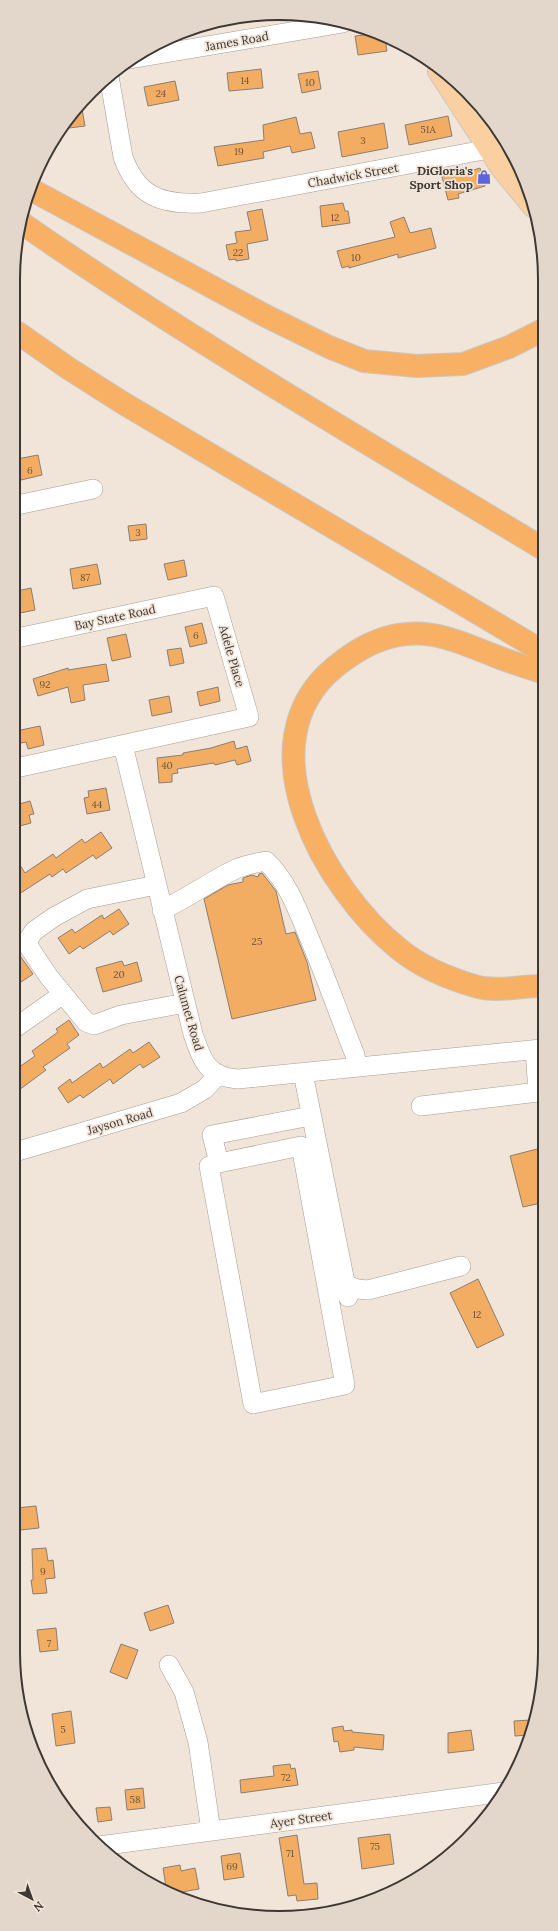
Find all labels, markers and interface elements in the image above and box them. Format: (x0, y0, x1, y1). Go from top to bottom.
street label: James Road (203, 28, 270, 54)
house number: 14 (240, 74, 250, 87)
house number: 10 (305, 76, 315, 89)
house number: 24 (156, 87, 167, 100)
house number: 51A (420, 123, 436, 136)
house number: 3 (360, 134, 366, 147)
house number: 19 (234, 145, 244, 158)
street label: Chadwick Street (306, 160, 400, 190)
place label: DiGloria's Sport Shop (409, 163, 473, 192)
shop icon: DiGloria's Sport Shop (476, 169, 492, 185)
house number: 12 (330, 211, 340, 224)
house number: 22 (233, 246, 243, 259)
house number: 10 (351, 251, 361, 264)
house number: 6 (27, 464, 33, 477)
house number: 3 (135, 526, 141, 539)
house number: 87 (80, 571, 91, 584)
street label: Bay State Road (73, 601, 157, 633)
street label: Adele Place (216, 622, 248, 689)
house number: 6 (193, 629, 199, 642)
house number: 92 (39, 678, 51, 691)
house number: 40 (161, 759, 173, 772)
house number: 44 (92, 798, 103, 811)
house number: 25 (252, 935, 262, 948)
house number: 20 (113, 968, 125, 981)
street label: Calumet Road (171, 974, 207, 1052)
street label: Jayson Road (84, 1104, 155, 1138)
house number: 12 (472, 1308, 482, 1321)
house number: 9 (40, 1565, 46, 1578)
house number: 7 (47, 1637, 52, 1650)
house number: 5 (60, 1723, 66, 1736)
house number: 72 (281, 1771, 291, 1784)
house number: 58 (129, 1793, 141, 1806)
street label: Ayer Street (268, 1807, 333, 1831)
house number: 75 (370, 1840, 380, 1853)
house number: 71 (286, 1847, 294, 1860)
house number: 69 (226, 1860, 238, 1873)
north arrow (12, 1879, 52, 1919)
text: N (30, 1898, 46, 1915)

